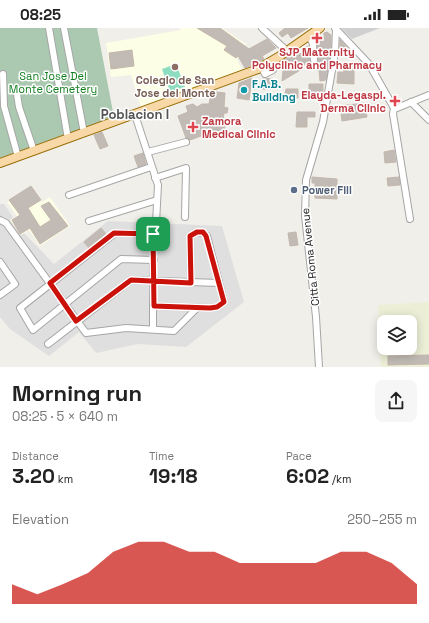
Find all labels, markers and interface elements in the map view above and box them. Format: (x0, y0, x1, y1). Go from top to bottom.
text: 08:25 (20, 5, 61, 24)
marker: SJP Maternity Polyclinic and Pharmacy (311, 32, 323, 44)
place label: SJP Maternity Polyclinic and Pharmacy (252, 45, 382, 72)
marker: Colegio de San Jose del Monte (170, 62, 180, 72)
park label: San Jose Del Monte Cemetery (9, 69, 97, 96)
place label: Colegio de San Jose del Monte (134, 73, 216, 100)
place label: F.A.B. Building (252, 77, 296, 104)
marker: F.A.B. Building (239, 85, 249, 95)
place label: Elayda-Legaspi. Derma Clinic (301, 88, 387, 115)
marker: Elayda-Legaspi. Derma Clinic (389, 95, 401, 107)
district label: Poblacion I (101, 106, 169, 123)
place label: Zamora Medical Clinic (202, 114, 276, 141)
marker: Zamora Medical Clinic (187, 121, 199, 133)
place label: Power Fill (302, 183, 352, 197)
marker: Power Fill (289, 185, 299, 195)
street label: Citta Roma Avenue (298, 207, 322, 307)
pin (136, 217, 170, 251)
icon: arrive (142, 223, 164, 245)
map controls (377, 315, 417, 355)
button: layers (377, 315, 417, 355)
text: Morning run (12, 379, 142, 407)
button: share (375, 380, 417, 422)
text: 08:25 · 5 × 640 m (12, 408, 118, 425)
text: Distance (12, 449, 59, 463)
text: Time (149, 449, 174, 463)
text: Pace (286, 449, 312, 463)
text: 3.20 (12, 463, 55, 489)
text: 19:18 (149, 463, 197, 489)
text: 6:02 (286, 463, 329, 489)
text: km (55, 472, 73, 486)
text: /km (329, 472, 351, 486)
text: Elevation (12, 511, 69, 528)
text: 250–255 m (347, 511, 417, 528)

